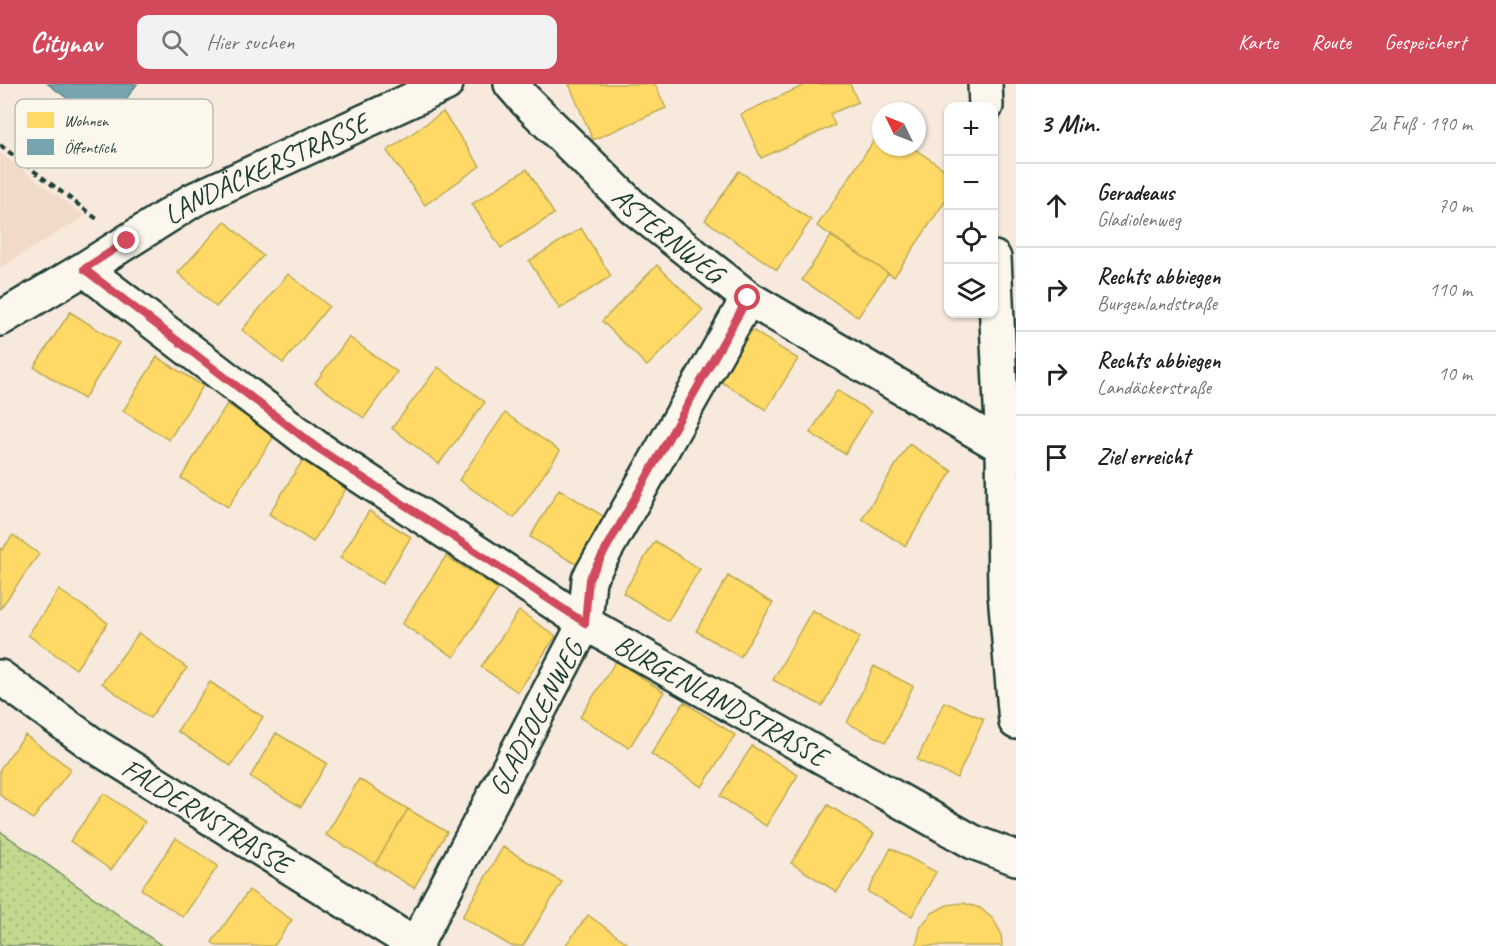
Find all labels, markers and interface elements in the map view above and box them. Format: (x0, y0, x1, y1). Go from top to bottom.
search box (137, 15, 557, 69)
text: Citynav (30, 25, 101, 60)
icon: search (158, 26, 191, 59)
text: Hier suchen (206, 28, 295, 56)
text: Karte (1238, 29, 1278, 55)
text: Route (1311, 29, 1351, 55)
text: Gespeichert (1384, 29, 1466, 55)
legend (15, 99, 213, 168)
north arrow (872, 102, 926, 156)
map controls (944, 102, 998, 318)
button: + (944, 102, 998, 156)
street label: LANDÄCKERSTRASSE (157, 103, 377, 232)
text: 3 Min. (1040, 107, 1099, 140)
text: Wohnen (64, 111, 109, 131)
text: Zu Fuß · 190 m (1369, 111, 1472, 136)
text: Öffentlich (64, 138, 117, 158)
button: − (944, 156, 998, 210)
street label: ASTERNWEG (605, 179, 734, 292)
text: Geradeaus (1097, 179, 1174, 207)
icon: ahead (1040, 189, 1073, 222)
text: 70 m (1438, 193, 1472, 218)
text: Gladiolenweg (1097, 207, 1181, 232)
button: locate (944, 210, 998, 264)
route end (113, 227, 139, 253)
text: Rechts abbiegen (1097, 263, 1220, 291)
button: layers (944, 264, 998, 318)
icon: right (1040, 273, 1073, 306)
text: 110 m (1429, 277, 1472, 302)
route start (734, 284, 760, 310)
text: Burgenlandstraße (1097, 291, 1217, 316)
text: Rechts abbiegen (1097, 347, 1220, 375)
icon: right (1040, 357, 1073, 390)
text: 10 m (1438, 361, 1472, 386)
text: Landäckerstraße (1097, 375, 1211, 400)
icon: arrive (1040, 441, 1073, 474)
text: Ziel erreicht (1097, 443, 1190, 471)
street label: BURGENLANDSTRASSE (609, 626, 836, 775)
street label: GLADIOLENWEG (480, 632, 592, 801)
street label: FALDERNSTRASSE (116, 750, 301, 883)

